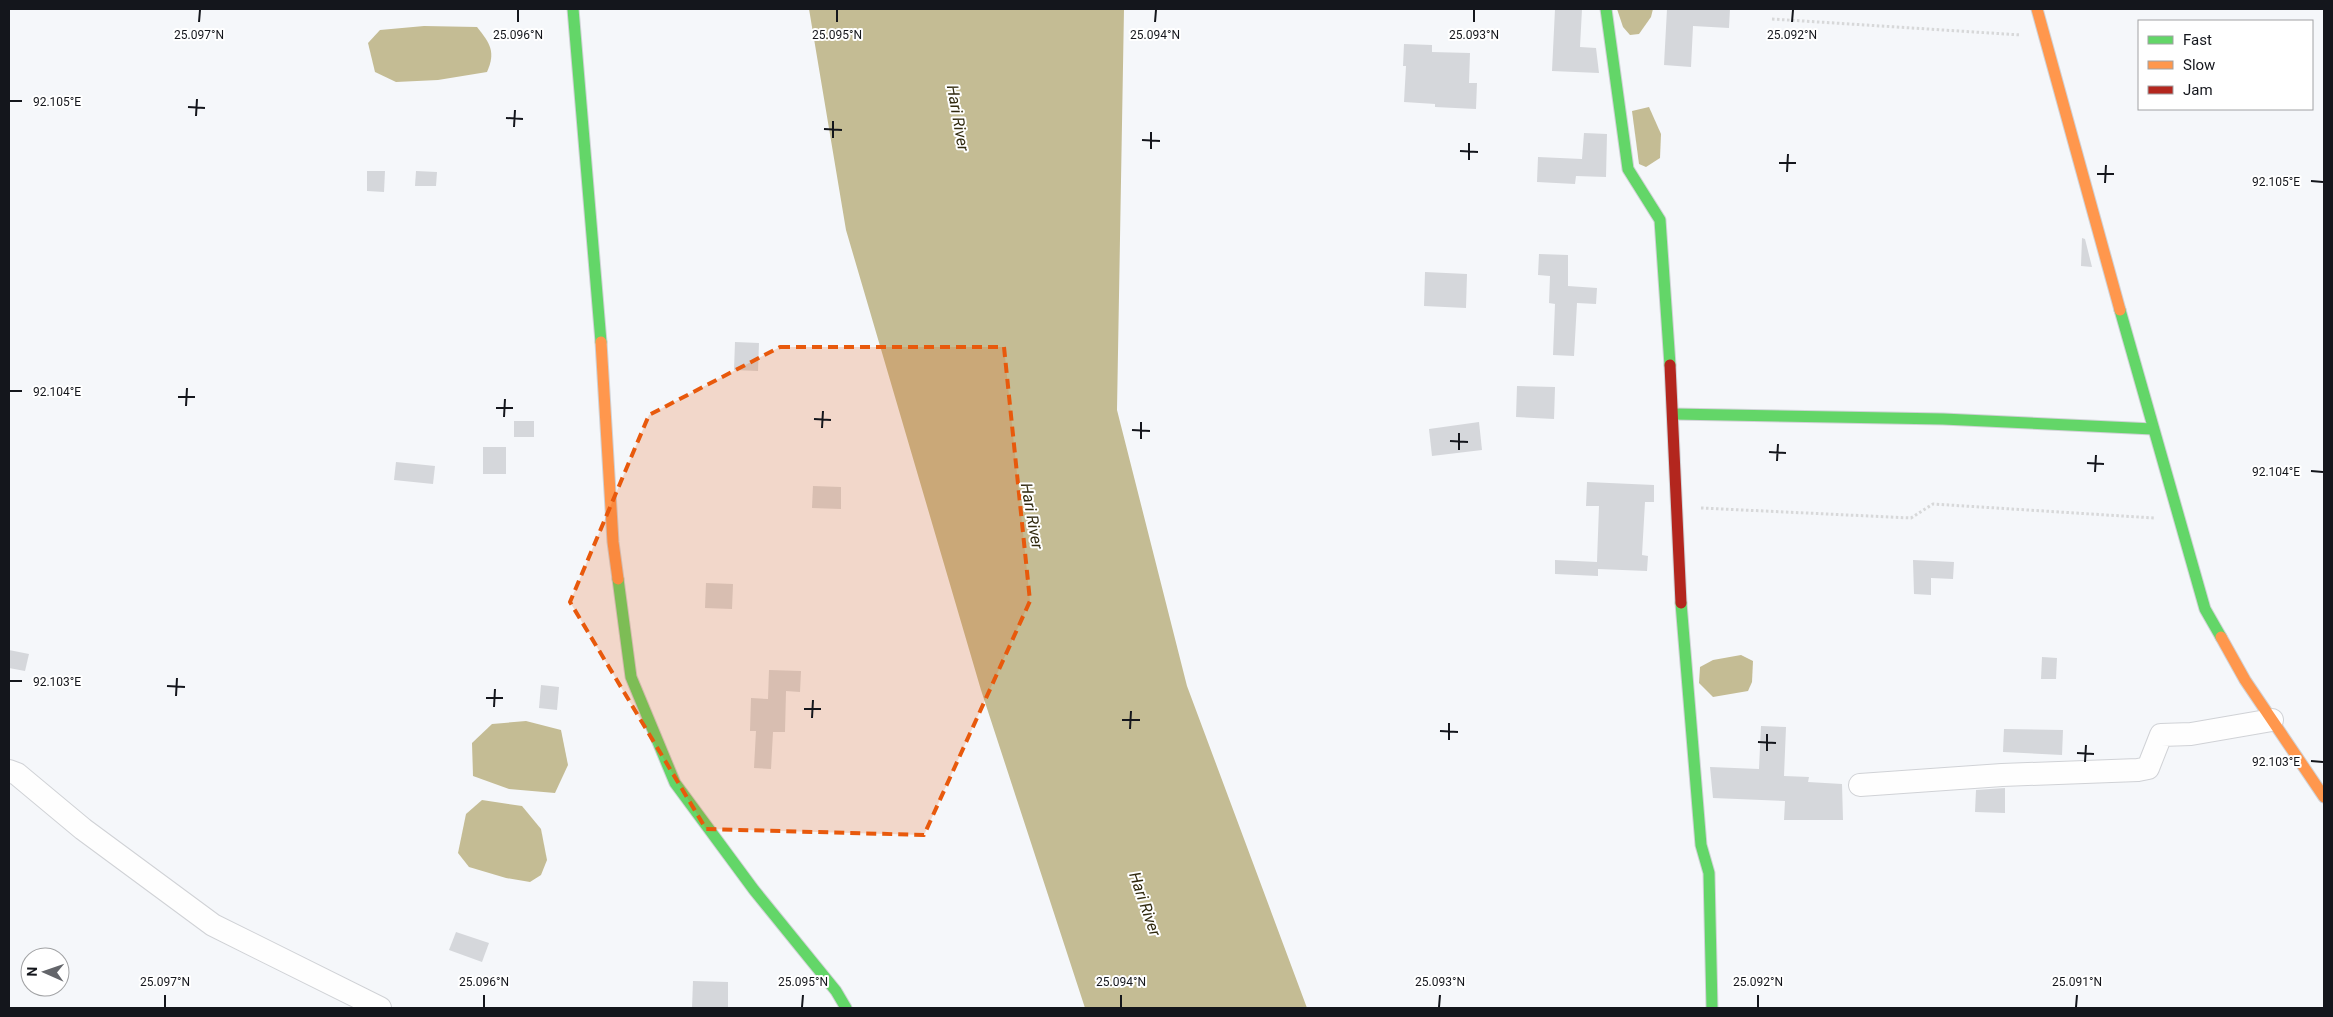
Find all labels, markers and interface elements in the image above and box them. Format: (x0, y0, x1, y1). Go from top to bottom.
legend (2138, 20, 2313, 110)
text: 25.097°N (174, 28, 224, 42)
text: 25.096°N (493, 28, 543, 42)
text: 25.095°N (812, 28, 862, 42)
text: 25.094°N (1130, 28, 1180, 42)
text: 25.093°N (1449, 28, 1499, 42)
text: 25.092°N (1767, 28, 1817, 42)
text: Fast (2183, 31, 2212, 49)
text: Slow (2183, 56, 2215, 74)
text: Jam (2183, 81, 2213, 99)
water label: Hari River (943, 83, 973, 153)
text: 92.105°E (33, 95, 81, 109)
text: 92.105°E (2252, 175, 2300, 189)
text: 92.104°E (33, 385, 81, 399)
text: 92.104°E (2252, 465, 2300, 479)
water label: Hari River (1017, 481, 1047, 551)
text: 92.103°E (33, 675, 81, 689)
text: 92.103°E (2252, 755, 2300, 769)
water label: Hari River (1125, 869, 1165, 939)
north arrow (20, 947, 70, 997)
text: N (24, 966, 40, 977)
text: 25.097°N (140, 975, 190, 989)
text: 25.096°N (459, 975, 509, 989)
text: 25.095°N (778, 975, 828, 989)
text: 25.094°N (1096, 975, 1146, 989)
text: 25.093°N (1415, 975, 1465, 989)
text: 25.092°N (1733, 975, 1783, 989)
text: 25.091°N (2052, 975, 2102, 989)

